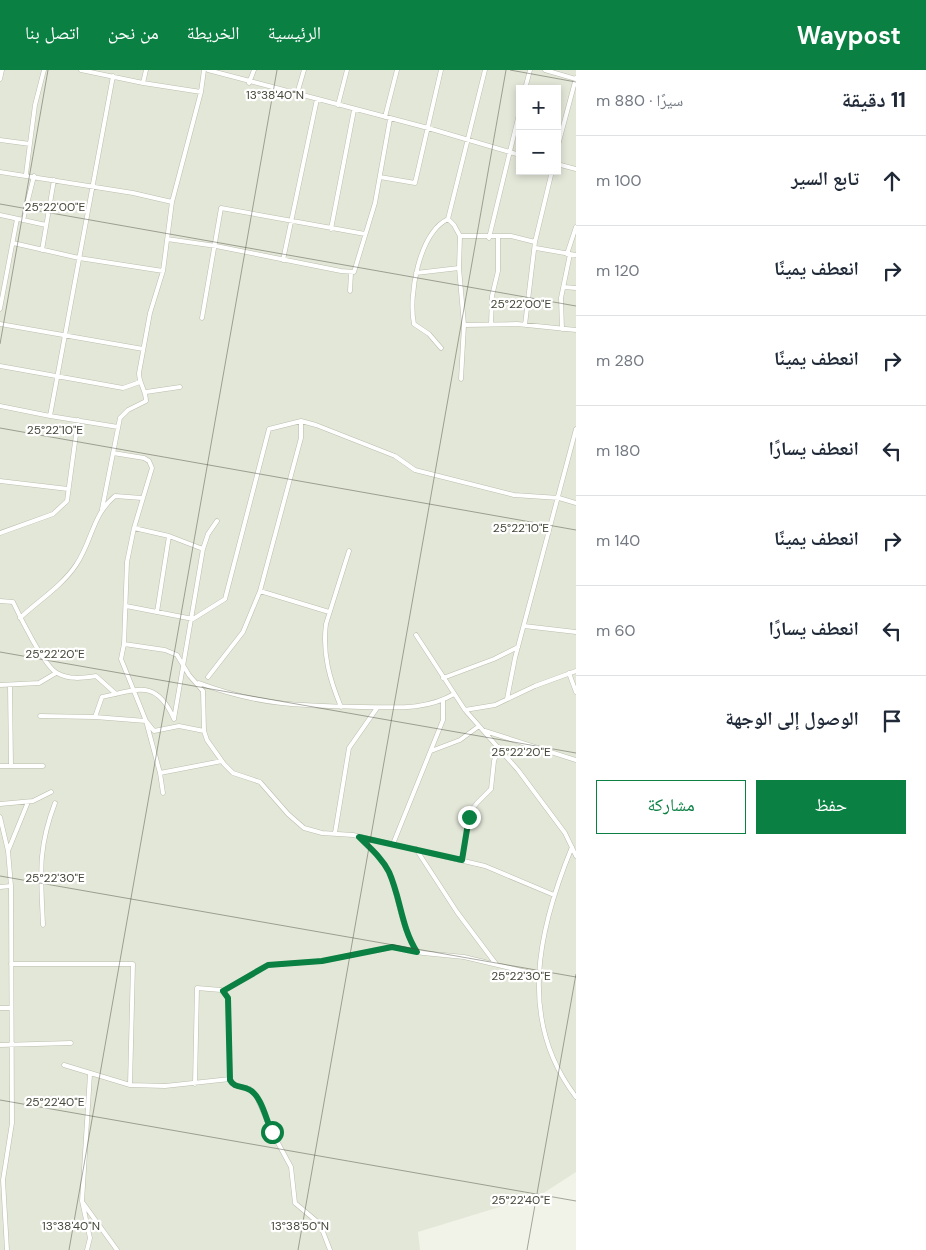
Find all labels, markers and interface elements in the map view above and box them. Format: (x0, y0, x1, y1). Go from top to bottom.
text: Waypost (797, 20, 901, 51)
text: اتصل بنا (25, 21, 80, 45)
text: من نحن (108, 21, 159, 45)
text: الخريطة (187, 21, 240, 45)
text: الرئيسية (268, 21, 321, 45)
map controls (516, 85, 561, 175)
button: + (516, 85, 561, 130)
text: 11 دقيقة (842, 86, 906, 114)
text: 13°38'40"N (246, 87, 304, 103)
text: سيرًا · 880 m (596, 90, 683, 111)
button: − (516, 130, 561, 175)
text: تابع السير (791, 166, 859, 191)
icon: ahead (878, 167, 906, 195)
text: 100 m (596, 170, 641, 191)
text: 25°22'00"E (25, 199, 86, 215)
text: انعطف يمينًا (774, 256, 859, 281)
icon: right (878, 257, 906, 285)
text: 120 m (596, 260, 640, 281)
text: 25°22'00"E (491, 296, 552, 312)
text: انعطف يمينًا (774, 346, 859, 371)
icon: right (878, 347, 906, 375)
text: 280 m (596, 350, 644, 371)
text: 25°22'10"E (27, 422, 83, 438)
text: انعطف يسارًا (768, 436, 859, 461)
icon: left (878, 437, 906, 465)
text: 180 m (596, 440, 640, 461)
text: 25°22'10"E (493, 520, 549, 536)
text: انعطف يمينًا (774, 526, 859, 551)
icon: right (878, 527, 906, 555)
text: 140 m (596, 530, 640, 551)
text: انعطف يسارًا (768, 616, 859, 641)
icon: left (878, 617, 906, 645)
text: 60 m (596, 620, 636, 641)
text: 25°22'20"E (25, 646, 85, 662)
text: الوصول إلى الوجهة (725, 706, 859, 731)
icon: arrive (878, 707, 906, 735)
text: 25°22'20"E (491, 744, 551, 760)
button: مشاركة (596, 780, 746, 834)
button: حفظ (756, 780, 906, 834)
route end (458, 806, 481, 829)
text: 25°22'30"E (25, 870, 85, 886)
text: 25°22'30"E (491, 968, 551, 984)
text: 25°22'40"E (25, 1094, 85, 1110)
route start (261, 1121, 284, 1144)
text: 25°22'40"E (491, 1192, 551, 1208)
text: 13°38'40"N (42, 1218, 100, 1234)
text: 13°38'50"N (271, 1218, 329, 1234)

